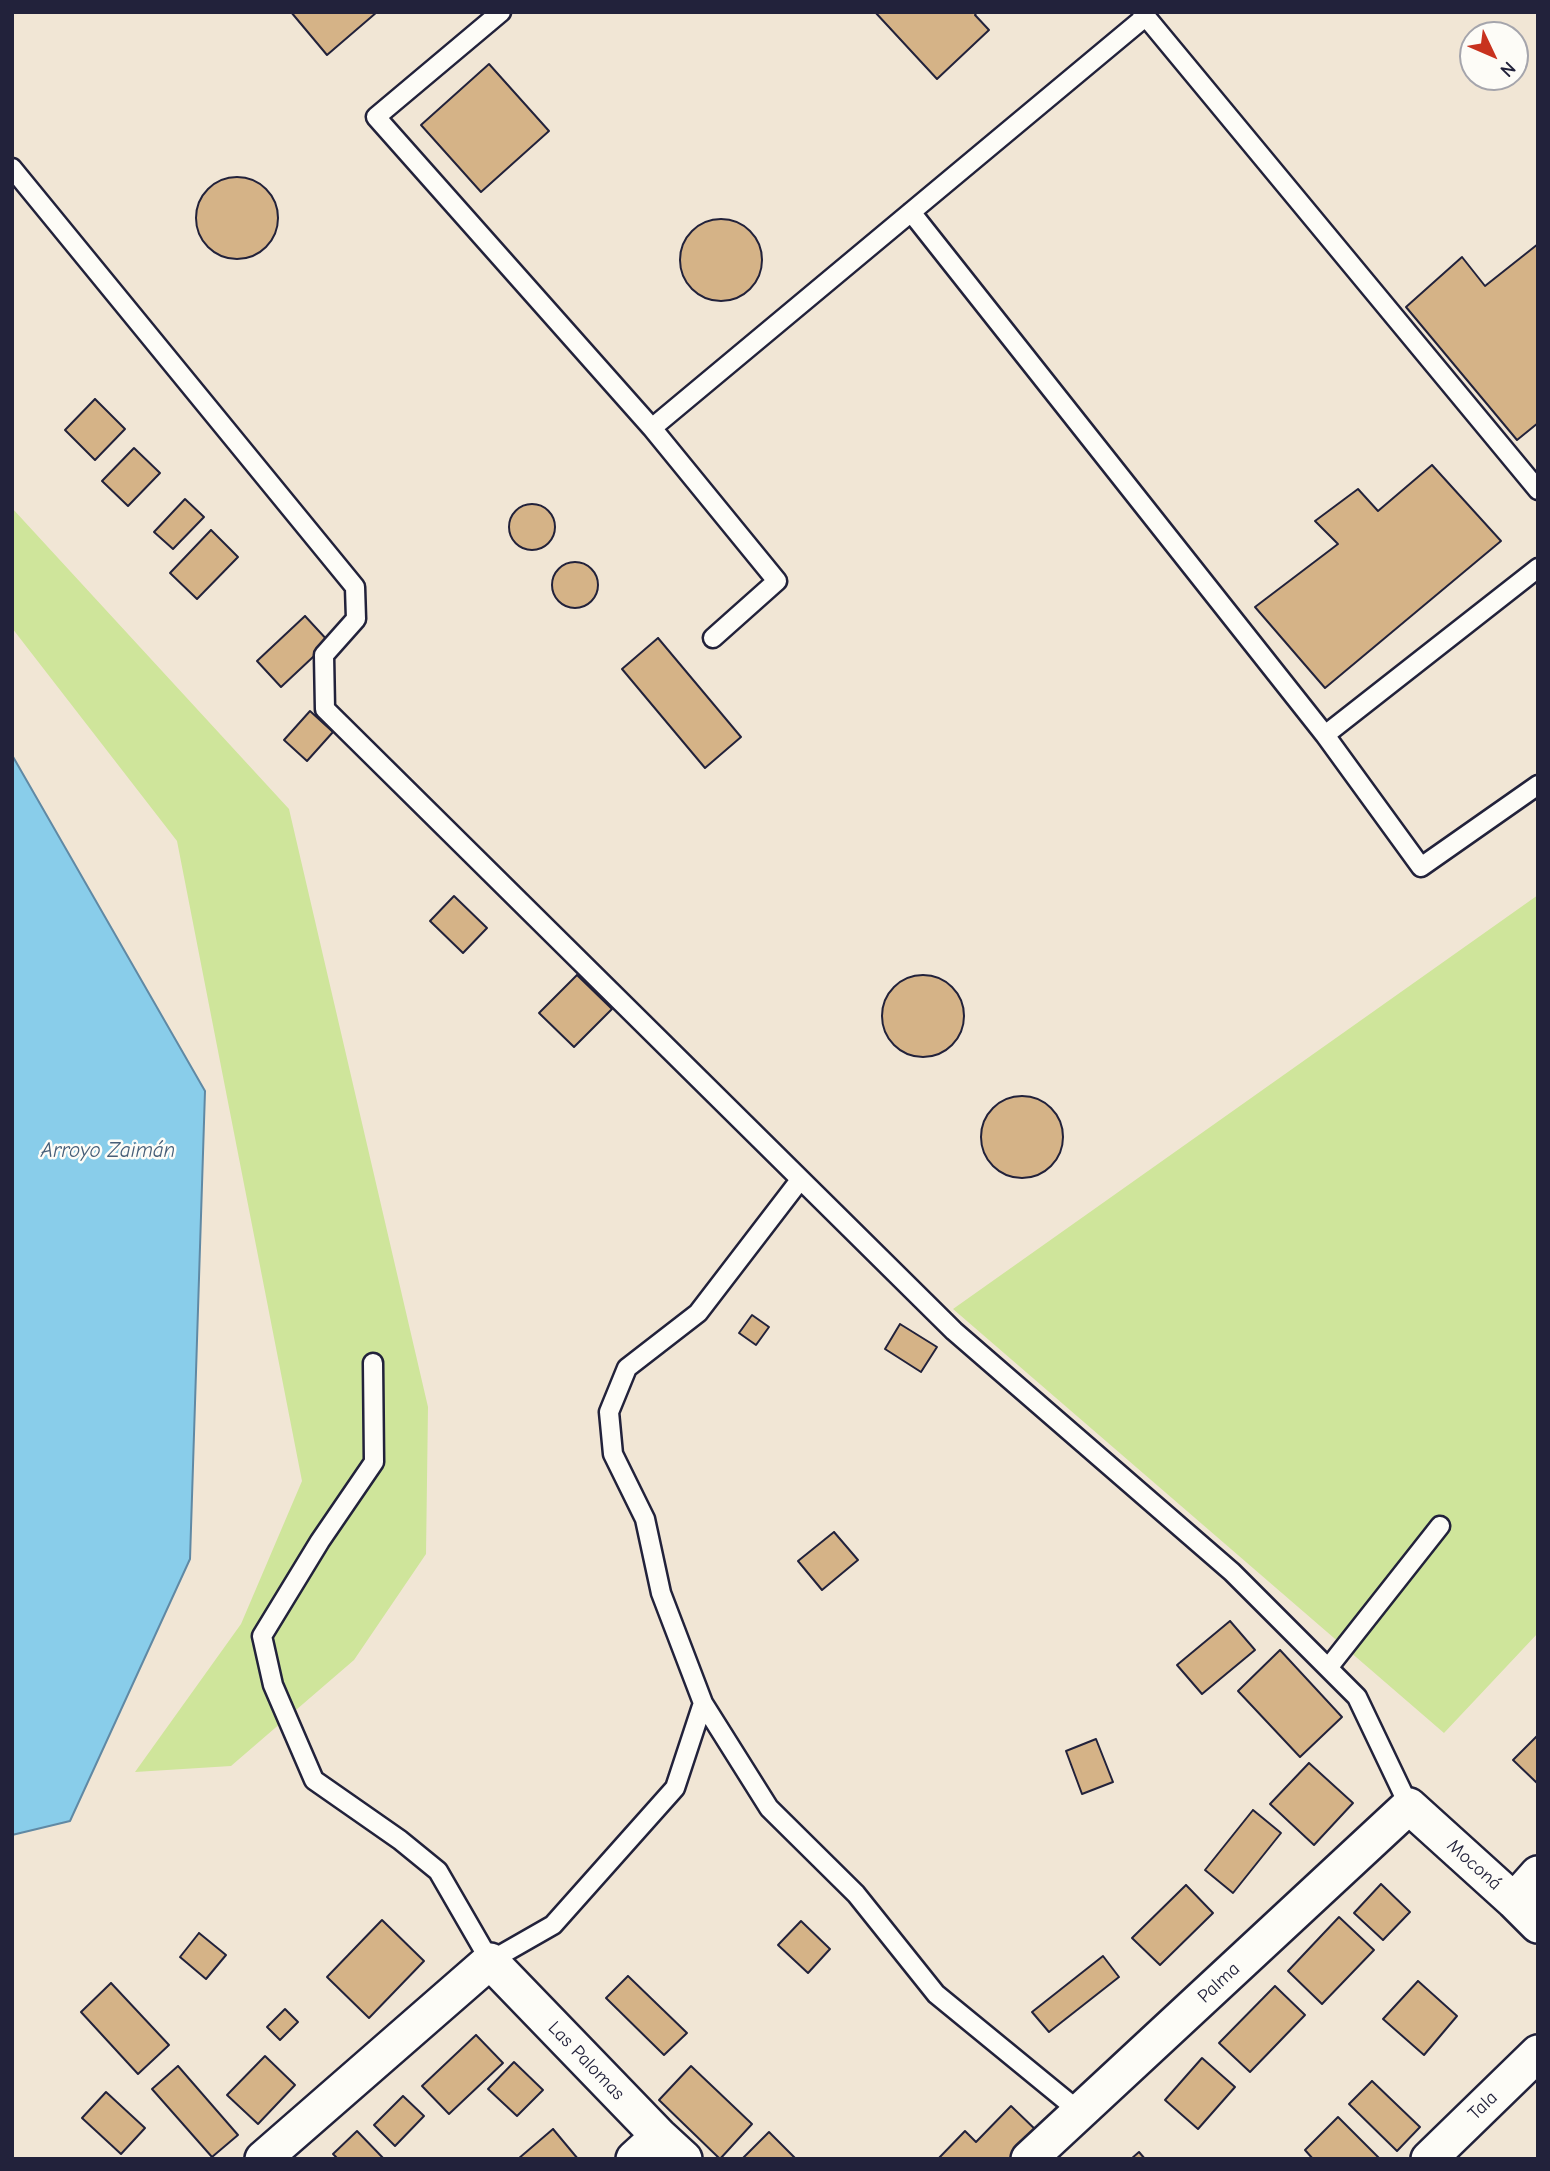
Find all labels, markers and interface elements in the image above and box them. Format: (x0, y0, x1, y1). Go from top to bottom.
north arrow (1459, 21, 1529, 91)
text: N (1495, 57, 1520, 81)
water label: Arroyo Zaimán (41, 1138, 175, 1164)
street label: Moconá (1442, 1835, 1506, 1895)
street label: Palma (1193, 1958, 1245, 2008)
street label: Las Palomas (543, 2017, 629, 2105)
street label: Tala (1464, 2087, 1502, 2125)

